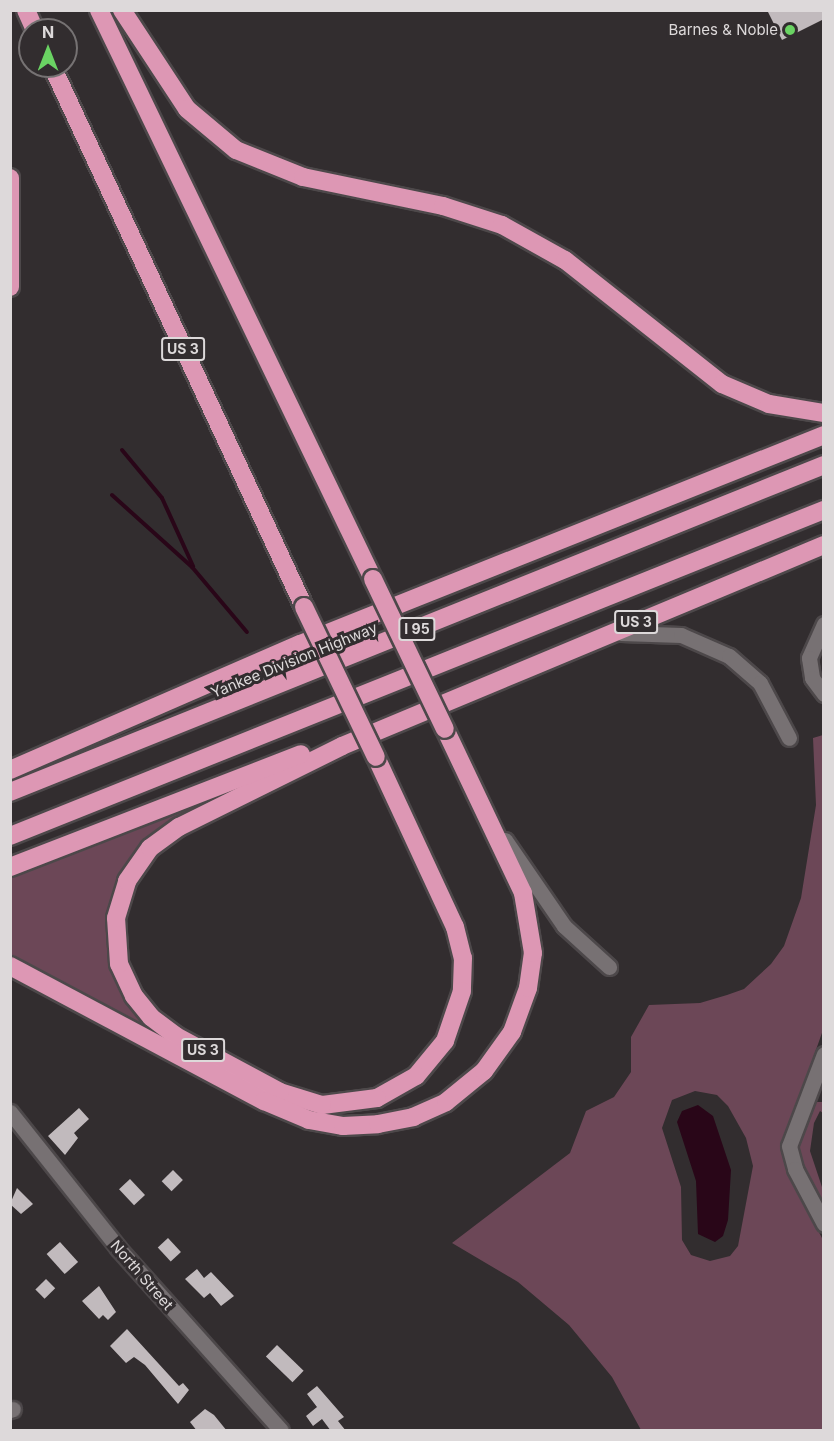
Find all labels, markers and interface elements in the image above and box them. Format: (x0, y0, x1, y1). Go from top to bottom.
north arrow (18, 18, 78, 78)
place label: Barnes & Noble (668, 21, 778, 39)
text: N (42, 22, 54, 42)
marker: Barnes & Noble (783, 23, 797, 37)
road number: US 3 (160, 338, 206, 360)
road number: US 3 (614, 611, 658, 633)
street label: Yankee Division Highway (208, 618, 380, 702)
road number: I 95 (398, 618, 436, 640)
road number: US 3 (180, 1039, 226, 1061)
street label: North Street (107, 1236, 177, 1314)

